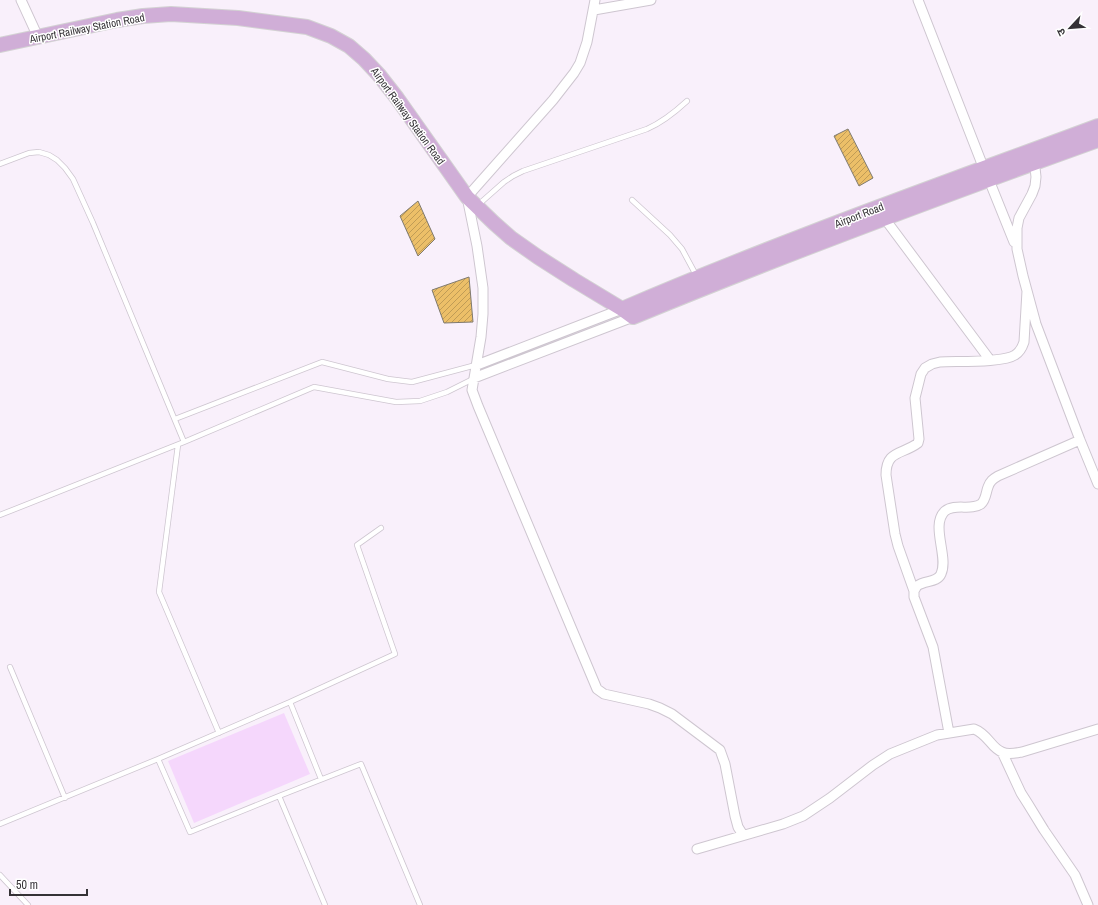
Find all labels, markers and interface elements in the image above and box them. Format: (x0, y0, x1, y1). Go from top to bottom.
north arrow (1050, 8, 1090, 48)
street label: Airport Railway Station Road (27, 10, 146, 46)
text: उ (1053, 26, 1069, 38)
street label: Airport Railway Station Road (367, 64, 448, 167)
street label: Airport Road (832, 199, 885, 231)
scale bar (10, 871, 87, 897)
text: 50 m (16, 877, 38, 893)

